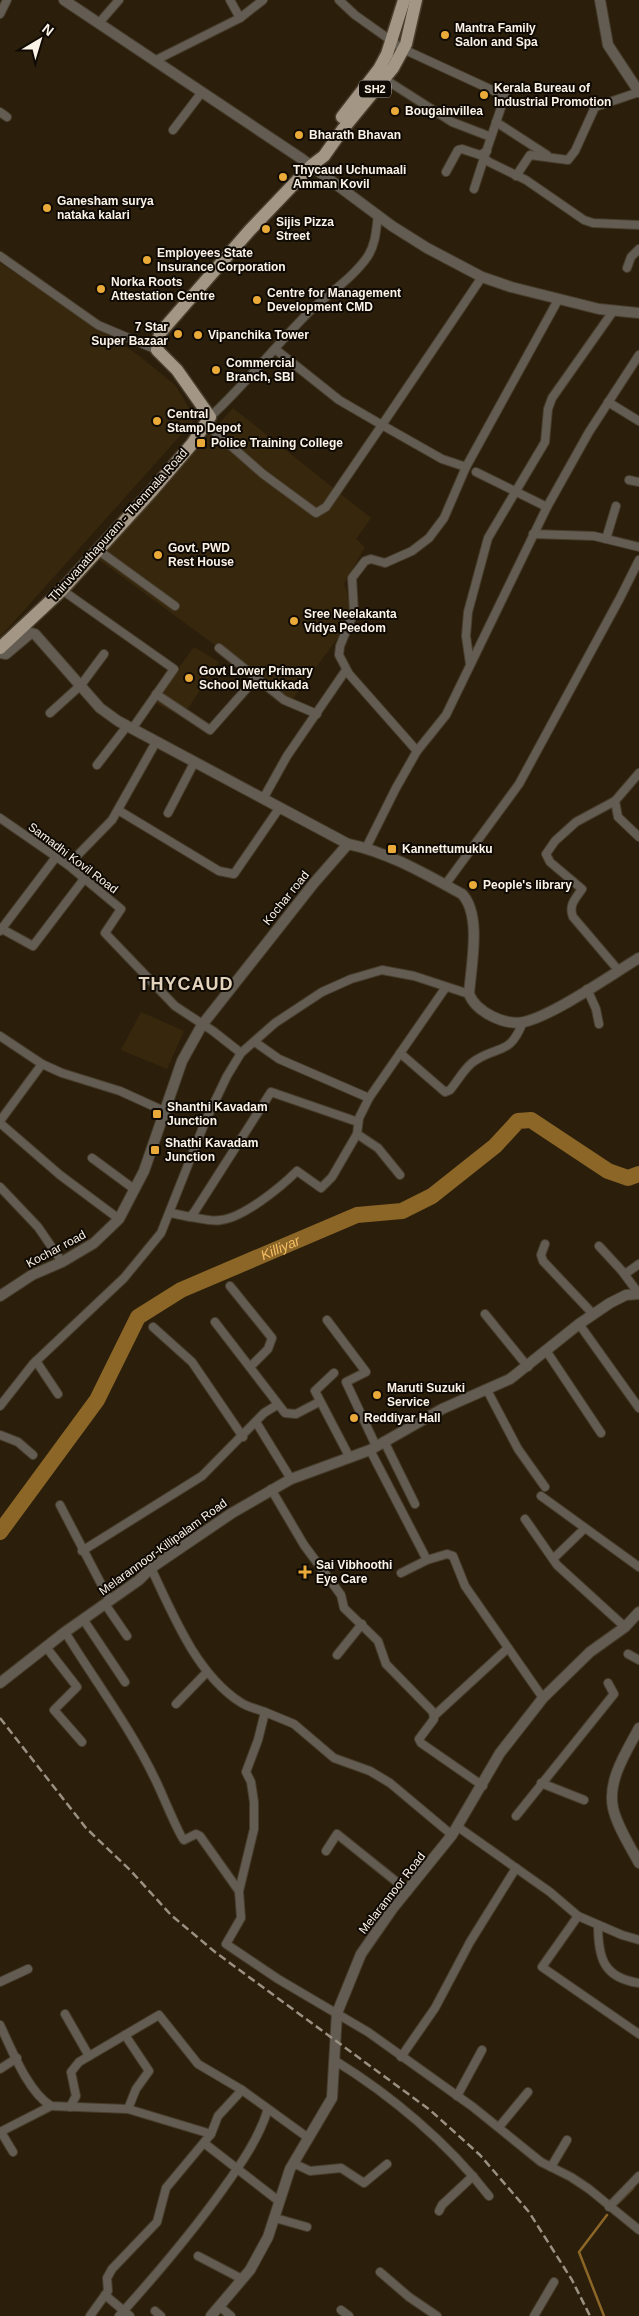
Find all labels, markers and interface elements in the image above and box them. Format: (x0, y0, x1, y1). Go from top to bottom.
north arrow (15, 15, 65, 65)
text: N (39, 20, 57, 39)
place label: Mantra Family Salon and Spa (455, 21, 538, 49)
marker: Mantra Family Salon and Spa (439, 29, 451, 41)
road number: SH2 (359, 80, 391, 98)
place label: Kerala Bureau of Industrial Promotion (494, 81, 611, 109)
marker: Kerala Bureau of Industrial Promotion (478, 89, 490, 101)
place label: Bougainvillea (405, 104, 483, 118)
marker: Bougainvillea (389, 105, 401, 117)
place label: Bharath Bhavan (309, 128, 401, 142)
marker: Bharath Bhavan (293, 129, 305, 141)
place label: Thycaud Uchumaali Amman Kovil (293, 163, 406, 191)
marker: Thycaud Uchumaali Amman Kovil (277, 171, 289, 183)
place label: Ganesham surya nataka kalari (57, 194, 154, 222)
marker: Ganesham surya nataka kalari (41, 202, 53, 214)
place label: Sijis Pizza Street (276, 215, 334, 243)
marker: Sijis Pizza Street (260, 223, 272, 235)
place label: Employees State Insurance Corporation (157, 246, 286, 274)
marker: Employees State Insurance Corporation (141, 254, 153, 266)
place label: Norka Roots Attestation Centre (111, 275, 215, 303)
marker: Norka Roots Attestation Centre (95, 283, 107, 295)
place label: Centre for Management Development CMD (267, 286, 401, 314)
marker: Centre for Management Development CMD (251, 294, 263, 306)
place label: 7 Star Super Bazaar (91, 320, 168, 348)
marker: 7 Star Super Bazaar (172, 328, 184, 340)
place label: Vipanchika Tower (208, 328, 309, 342)
marker: Vipanchika Tower (192, 329, 204, 341)
place label: Commercial Branch, SBI (226, 356, 295, 384)
marker: Commercial Branch, SBI (210, 364, 222, 376)
place label: Central Stamp Depot (167, 407, 241, 435)
marker: Central Stamp Depot (151, 415, 163, 427)
place label: Police Training College (211, 436, 343, 450)
marker: Police Training College (195, 437, 207, 449)
street label: Thiruvanathapuram - Thenmala Road (46, 446, 190, 604)
place label: Govt. PWD Rest House (168, 541, 234, 569)
marker: Govt. PWD Rest House (152, 549, 164, 561)
place label: Sree Neelakanta Vidya Peedom (304, 607, 397, 635)
marker: Sree Neelakanta Vidya Peedom (288, 615, 300, 627)
place label: Govt Lower Primary School Mettukkada (199, 664, 313, 692)
marker: Govt Lower Primary School Mettukkada (183, 672, 195, 684)
street label: Samadhi Kovil Road (25, 820, 121, 896)
place label: Kannettumukku (402, 842, 493, 856)
marker: Kannettumukku (386, 843, 398, 855)
street label: Kochar road (260, 868, 312, 928)
place label: People's library (483, 878, 572, 892)
marker: People's library (467, 879, 479, 891)
district label: THYCAUD (139, 974, 234, 994)
place label: Shanthi Kavadam Junction (167, 1100, 268, 1128)
marker: Shanthi Kavadam Junction (151, 1108, 163, 1120)
place label: Shathi Kavadam Junction (165, 1136, 258, 1164)
marker: Shathi Kavadam Junction (149, 1144, 161, 1156)
street label: Kochar road (24, 1227, 88, 1271)
water label: Killiyar (258, 1232, 304, 1263)
place label: Maruti Suzuki Service (387, 1381, 465, 1409)
marker: Maruti Suzuki Service (371, 1389, 383, 1401)
place label: Reddiyar Hall (364, 1411, 441, 1425)
marker: Reddiyar Hall (348, 1412, 360, 1424)
street label: Melarannoor-Killipalam Road (96, 1496, 230, 1598)
place label: Sai Vibhoothi Eye Care (316, 1558, 392, 1586)
marker: Sai Vibhoothi Eye Care (298, 1565, 312, 1579)
street label: Melarannoor Road (356, 1850, 428, 1936)

